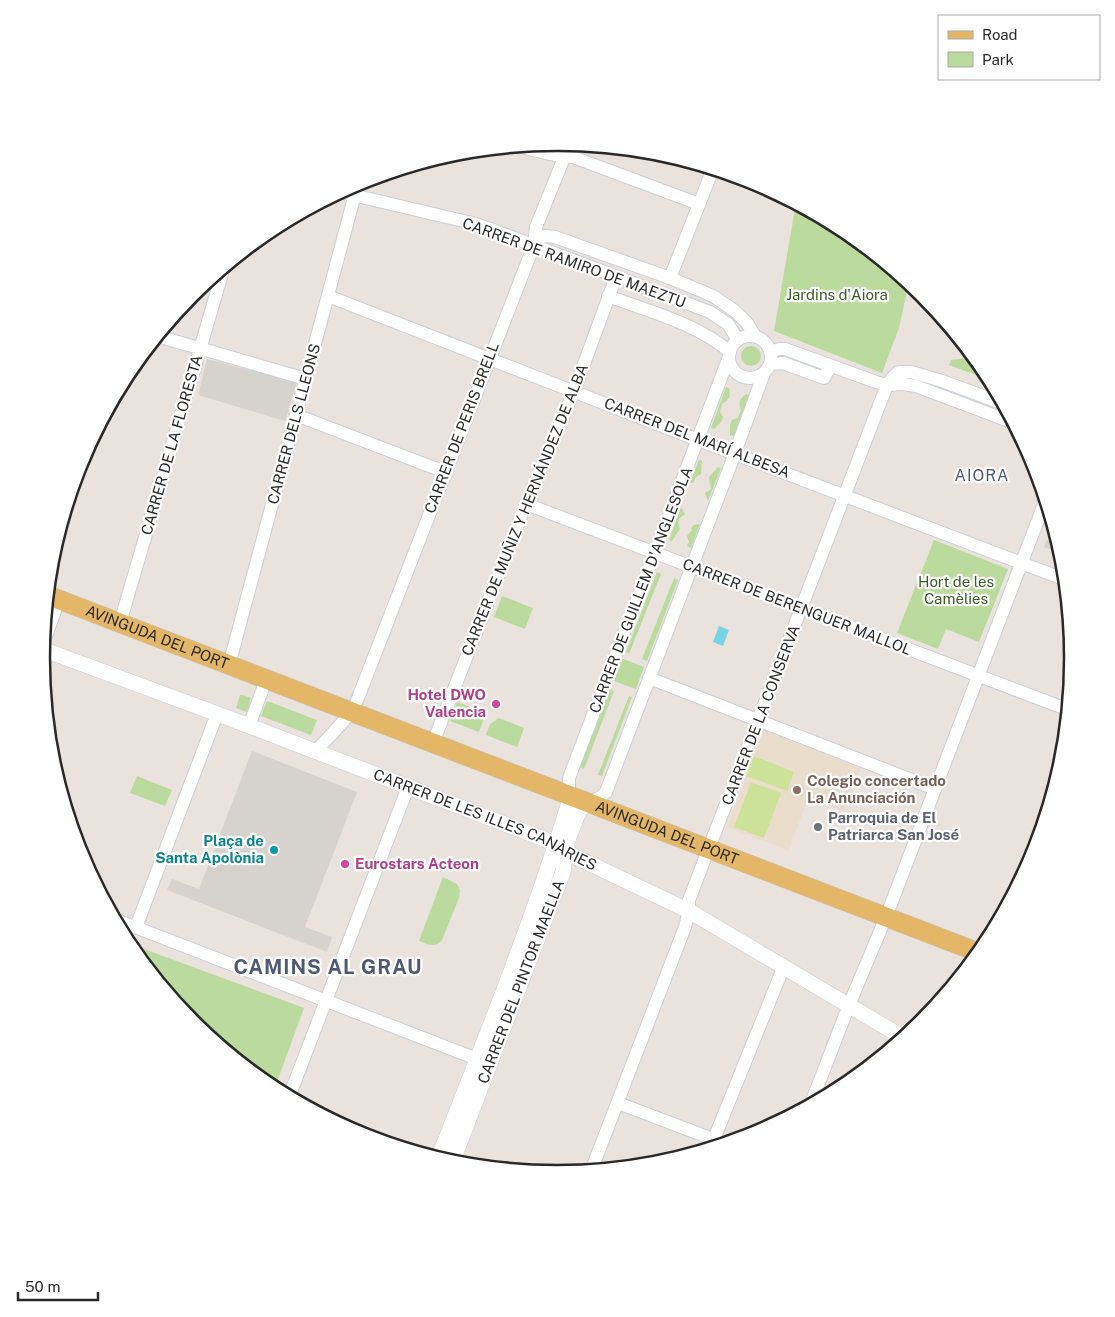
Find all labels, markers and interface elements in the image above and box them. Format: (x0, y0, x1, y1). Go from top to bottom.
legend (938, 15, 1100, 80)
text: Road (982, 26, 1018, 43)
text: Park (982, 51, 1014, 68)
street label: CARRER DE RAMIRO DE MAEZTU (460, 214, 688, 311)
park label: Jardins d'Aiora (786, 286, 888, 303)
street label: CARRER DE PERIS BRELL (421, 340, 502, 516)
street label: CARRER DELS LLEONS (264, 342, 323, 506)
street label: CARRER DE LA FLORESTA (138, 352, 206, 537)
street label: CARRER DE MUÑIZ Y HERNÁNDEZ DE ALBA (458, 361, 591, 658)
street label: CARRER DEL MARÍ ALBESA (602, 394, 793, 481)
street label: CARRER DE GUILLEM D'ANGLESOLA (586, 464, 696, 715)
district label: AIORA (955, 466, 1009, 485)
street label: CARRER DE BERENGUER MALLOL (681, 555, 914, 658)
park label: Hort de les Camèlies (918, 573, 994, 607)
street label: AVINGUDA DEL PORT (83, 602, 231, 672)
street label: CARRER DE LA CONSERVA (718, 622, 803, 807)
place label: Hotel DWO Valencia (408, 686, 486, 720)
marker: Hotel DWO Valencia (490, 698, 502, 710)
street label: CARRER DE LES ILLES CANÀRIES (371, 765, 600, 874)
place label: Colegio concertado La Anunciación (807, 772, 946, 806)
marker: Colegio concertado La Anunciación (791, 784, 803, 796)
street label: AVINGUDA DEL PORT (593, 797, 741, 868)
place label: Parroquia de El Patriarca San José (828, 809, 959, 843)
marker: Parroquia de El Patriarca San José (812, 821, 824, 833)
place label: Plaça de Santa Apolònia (155, 832, 264, 866)
marker: Plaça de Santa Apolònia (268, 844, 280, 856)
place label: Eurostars Acteon (355, 855, 479, 872)
marker: Eurostars Acteon (339, 858, 351, 870)
street label: CARRER DEL PINTOR MAELLA (474, 877, 567, 1086)
district label: CAMINS AL GRAU (234, 955, 422, 979)
scale bar (18, 1270, 98, 1302)
text: 50 m (25, 1278, 60, 1295)

